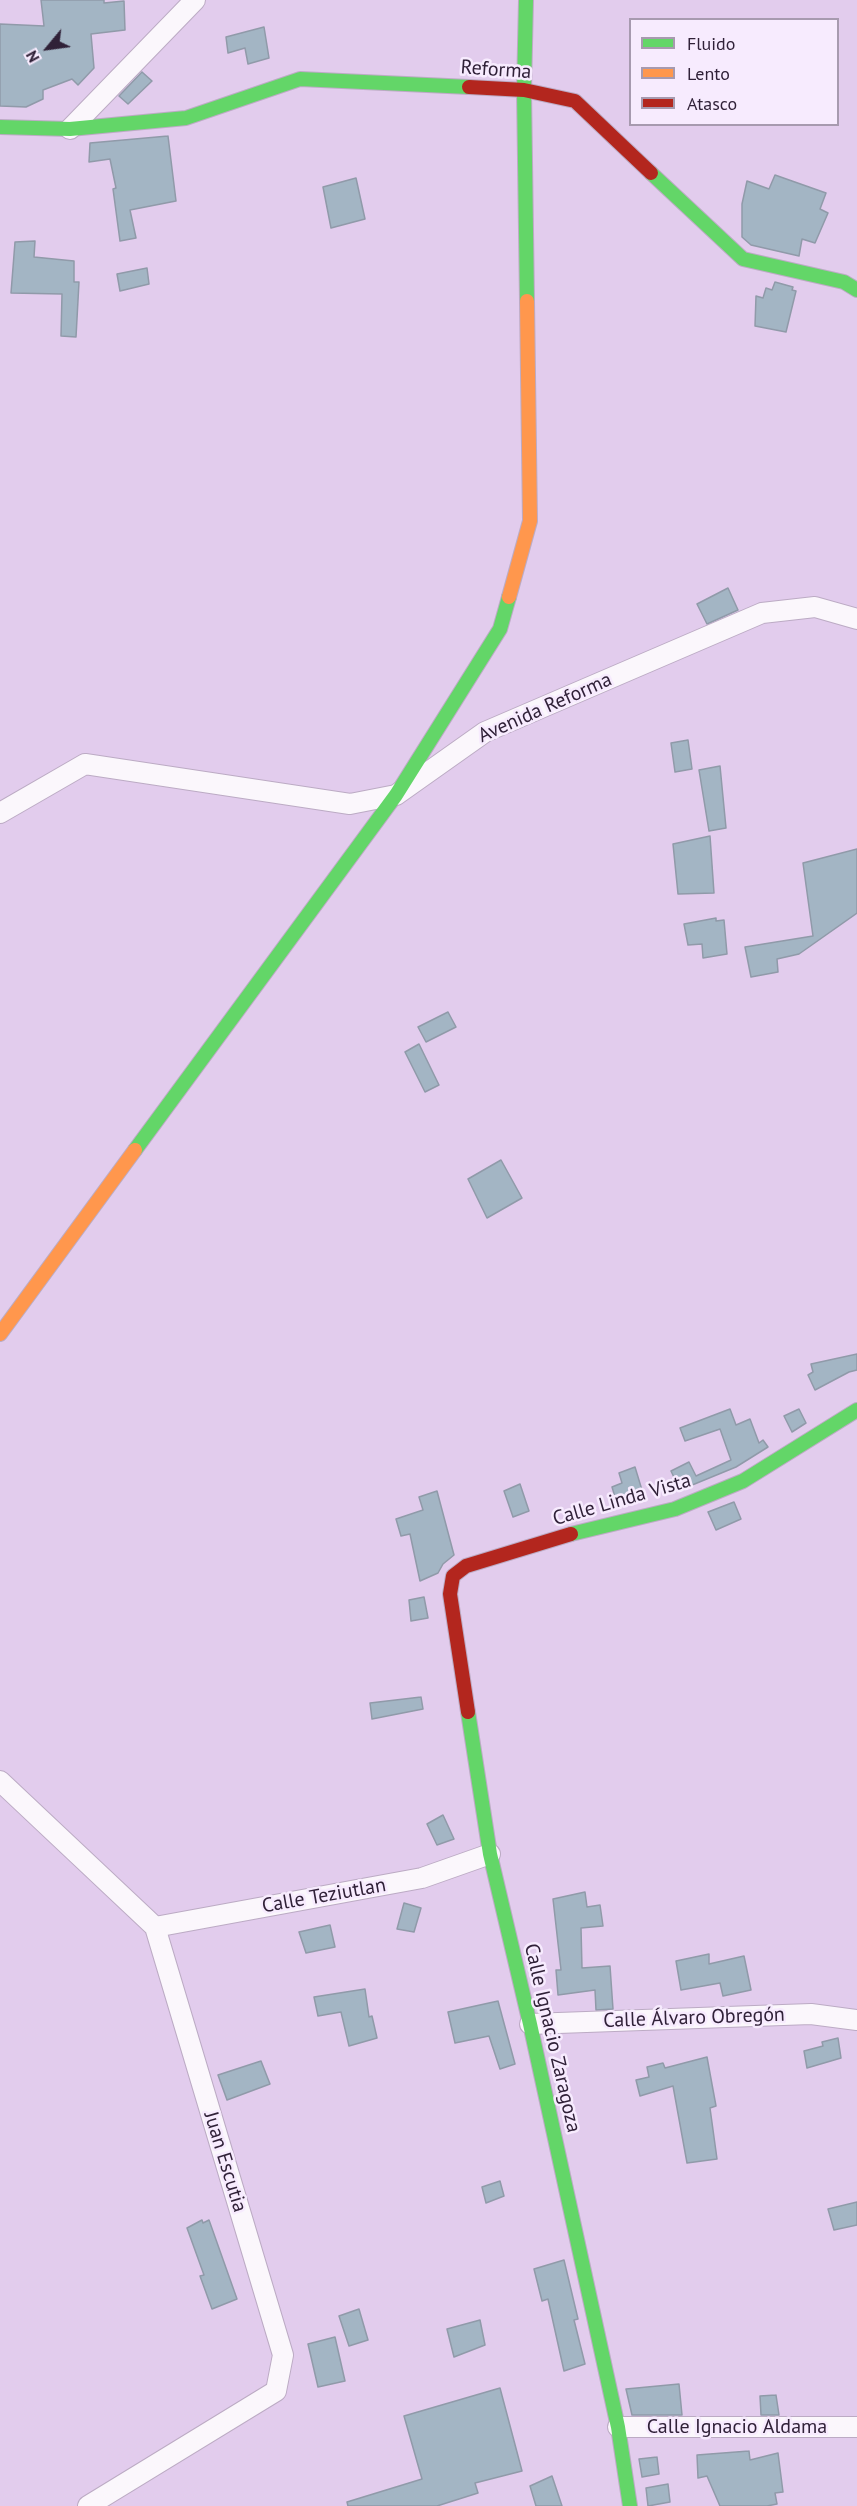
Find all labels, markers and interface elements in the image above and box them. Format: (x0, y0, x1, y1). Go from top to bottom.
north arrow (18, 18, 78, 78)
legend (629, 18, 839, 126)
text: Fluido (687, 32, 735, 55)
text: N (21, 47, 44, 66)
street label: Reforma (460, 56, 532, 84)
text: Lento (687, 62, 730, 85)
text: Atasco (687, 92, 737, 115)
street label: Avenida Reforma (474, 668, 616, 748)
street label: Calle Linda Vista (550, 1469, 694, 1531)
street label: Calle Teziutlan (260, 1873, 388, 1919)
street label: Calle Ignacio Zaragoza (519, 1941, 585, 2135)
street label: Calle Álvaro Obregón (603, 2003, 785, 2033)
street label: Juan Escutia (198, 2109, 252, 2215)
street label: Calle Ignacio Aldama (647, 2415, 827, 2439)

